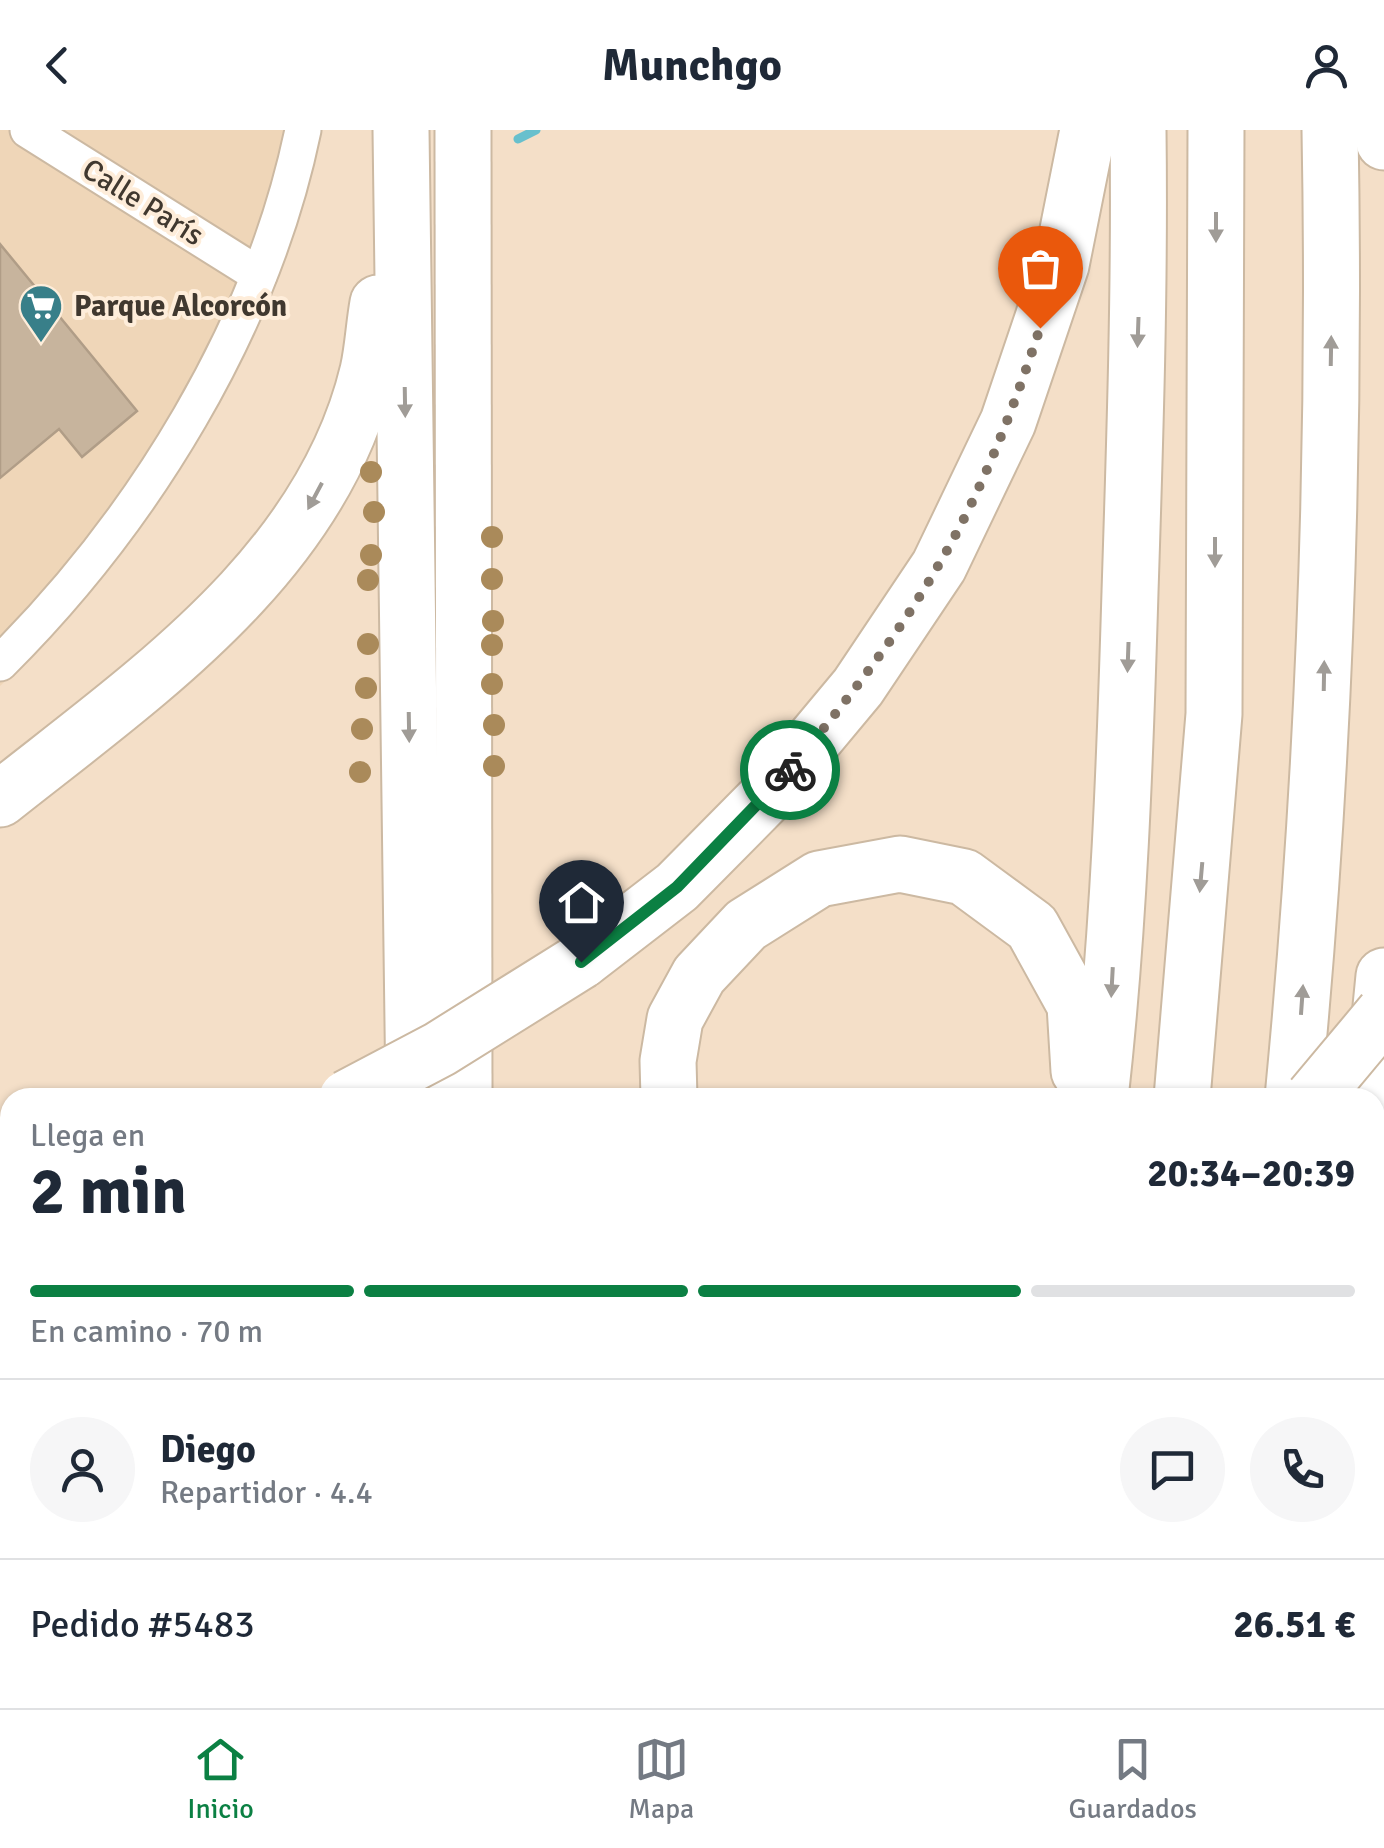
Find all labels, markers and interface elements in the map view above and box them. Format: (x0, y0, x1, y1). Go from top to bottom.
icon: back (30, 38, 85, 93)
text: Munchgo (602, 38, 782, 93)
icon: person (1299, 38, 1354, 93)
street label: Calle París (75, 151, 210, 254)
one-way arrow (1208, 212, 1224, 244)
pin (998, 226, 1083, 329)
icon: bag (1013, 241, 1068, 296)
supermarket icon: Parque Alcorcón (18, 283, 64, 344)
place label: Parque Alcorcón (74, 288, 287, 325)
one-way arrow (1130, 317, 1146, 349)
one-way arrow (1323, 335, 1339, 367)
one-way arrow (397, 387, 413, 419)
one-way arrow (307, 481, 324, 510)
one-way arrow (1207, 537, 1223, 569)
one-way arrow (1120, 642, 1136, 674)
one-way arrow (1316, 660, 1332, 692)
one-way arrow (402, 712, 418, 744)
courier (740, 720, 840, 820)
icon: bike (763, 743, 818, 798)
pin (539, 860, 624, 963)
one-way arrow (1192, 862, 1208, 893)
icon: home (554, 875, 609, 930)
one-way arrow (1104, 966, 1120, 998)
one-way arrow (1294, 984, 1310, 1016)
text: Llega en (30, 1116, 145, 1155)
text: 20:34–20:39 (1147, 1150, 1355, 1197)
text: 2 min (30, 1152, 187, 1232)
text: En camino · 70 m (30, 1312, 263, 1351)
button: person (30, 1417, 135, 1522)
button: chat (1120, 1417, 1225, 1522)
button: phone (1250, 1417, 1355, 1522)
text: Diego (160, 1426, 256, 1473)
text: Repartidor · 4.4 (160, 1473, 373, 1512)
text: Pedido #5483 (30, 1601, 255, 1648)
text: 26.51 € (1233, 1601, 1355, 1648)
tab: Inicio (187, 1732, 254, 1826)
tab: Mapa (628, 1732, 694, 1826)
tab: Guardados (1069, 1732, 1197, 1826)

